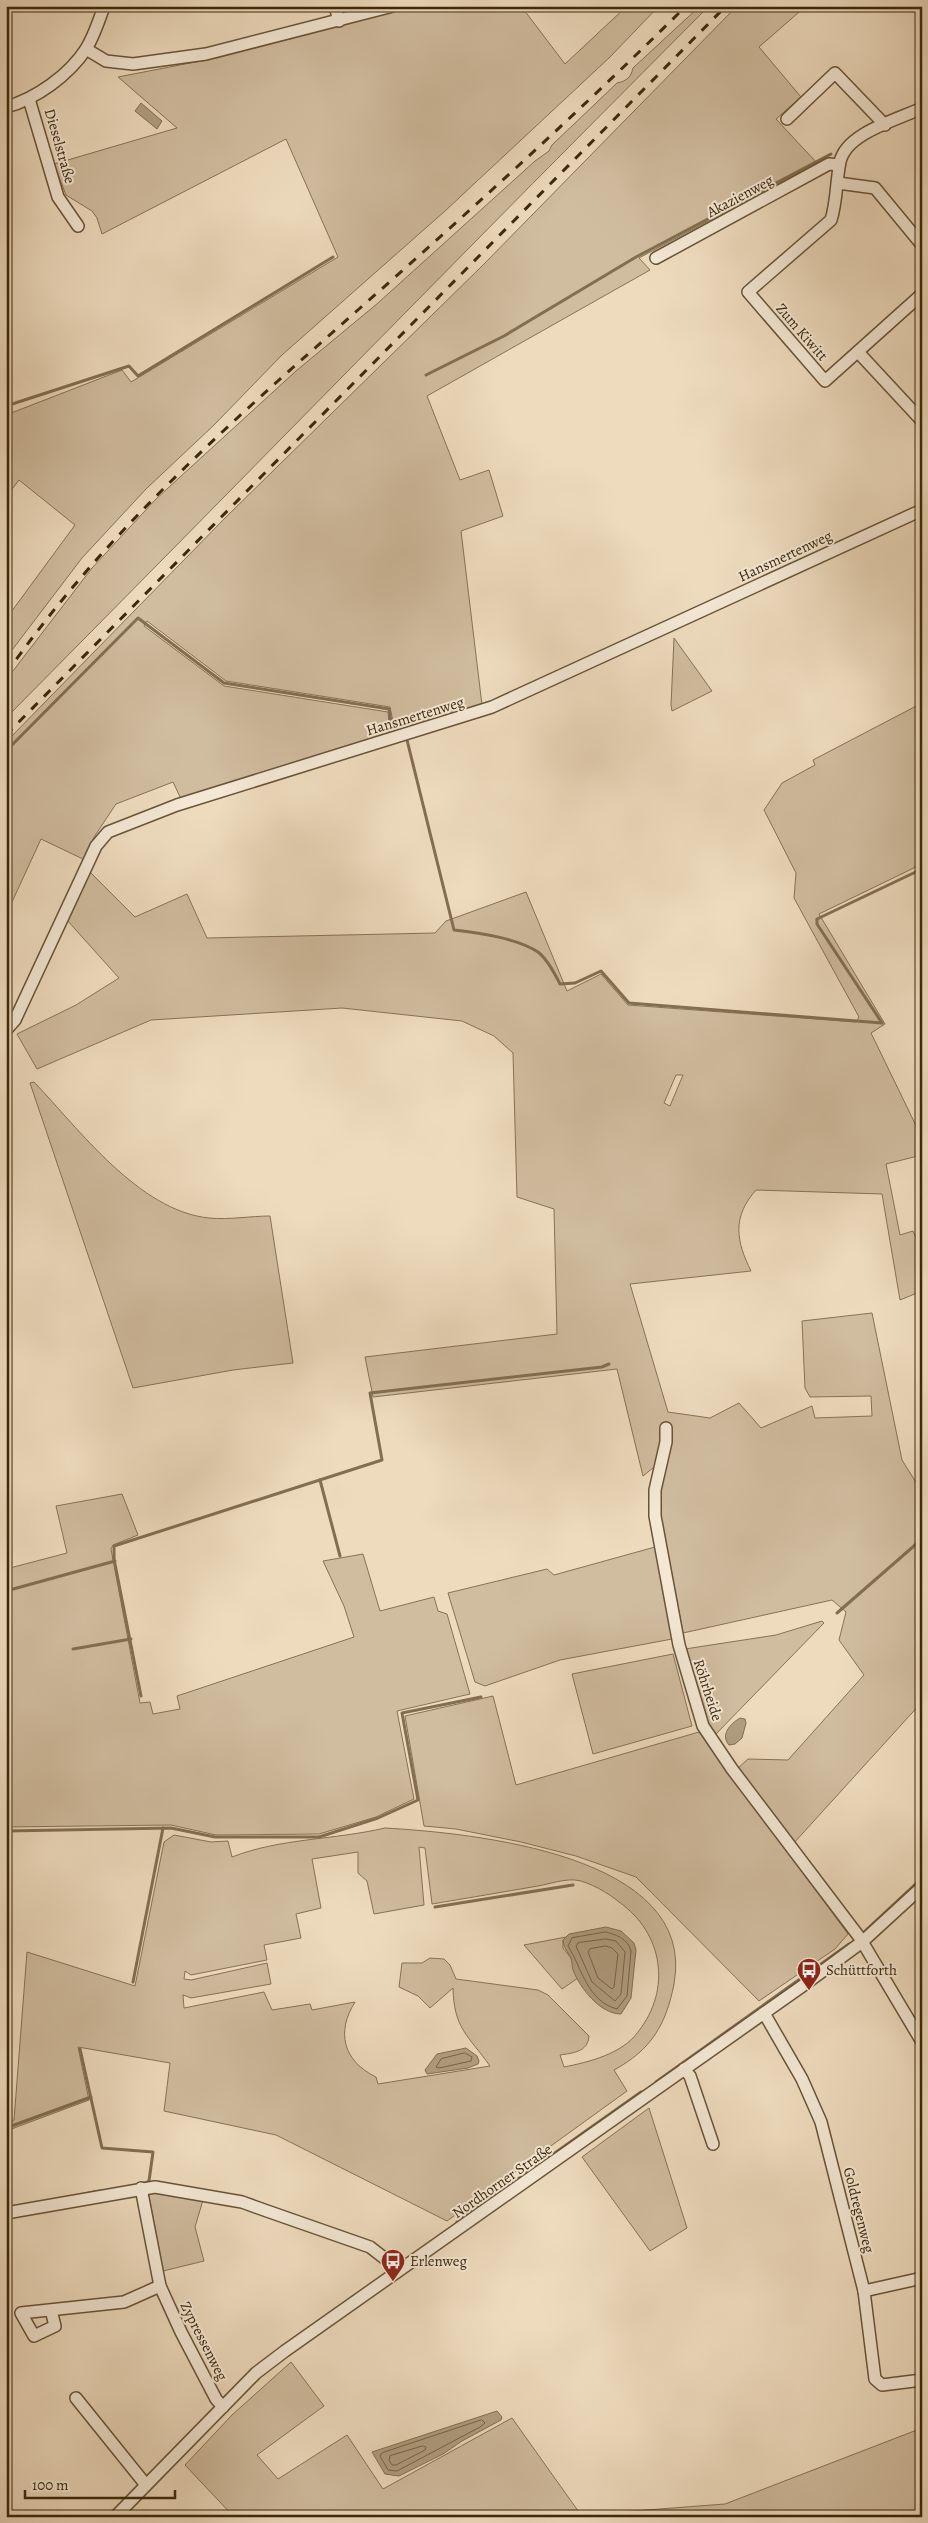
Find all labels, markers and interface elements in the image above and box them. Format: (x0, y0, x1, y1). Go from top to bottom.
street label: Dieselstraße (40, 106, 80, 186)
street label: Akazienweg (702, 170, 777, 222)
street label: Zum Kiwitt (771, 299, 833, 365)
street label: Hansmertenweg (735, 525, 836, 586)
street label: Hansmertenweg (364, 692, 467, 740)
street label: Röhrheide (689, 1657, 727, 1724)
bus stop icon: Schüttforth (796, 1957, 822, 1991)
place label: Schüttforth (826, 1960, 897, 1980)
street label: Nordhorner Straße (448, 2139, 556, 2223)
street label: Goldregenweg (839, 2165, 879, 2255)
bus stop icon: Erlenweg (380, 2248, 406, 2282)
place label: Erlenweg (410, 2251, 467, 2271)
street label: Zypressenweg (176, 2298, 233, 2384)
scale bar (25, 2468, 175, 2500)
text: 100 m (32, 2475, 69, 2495)

